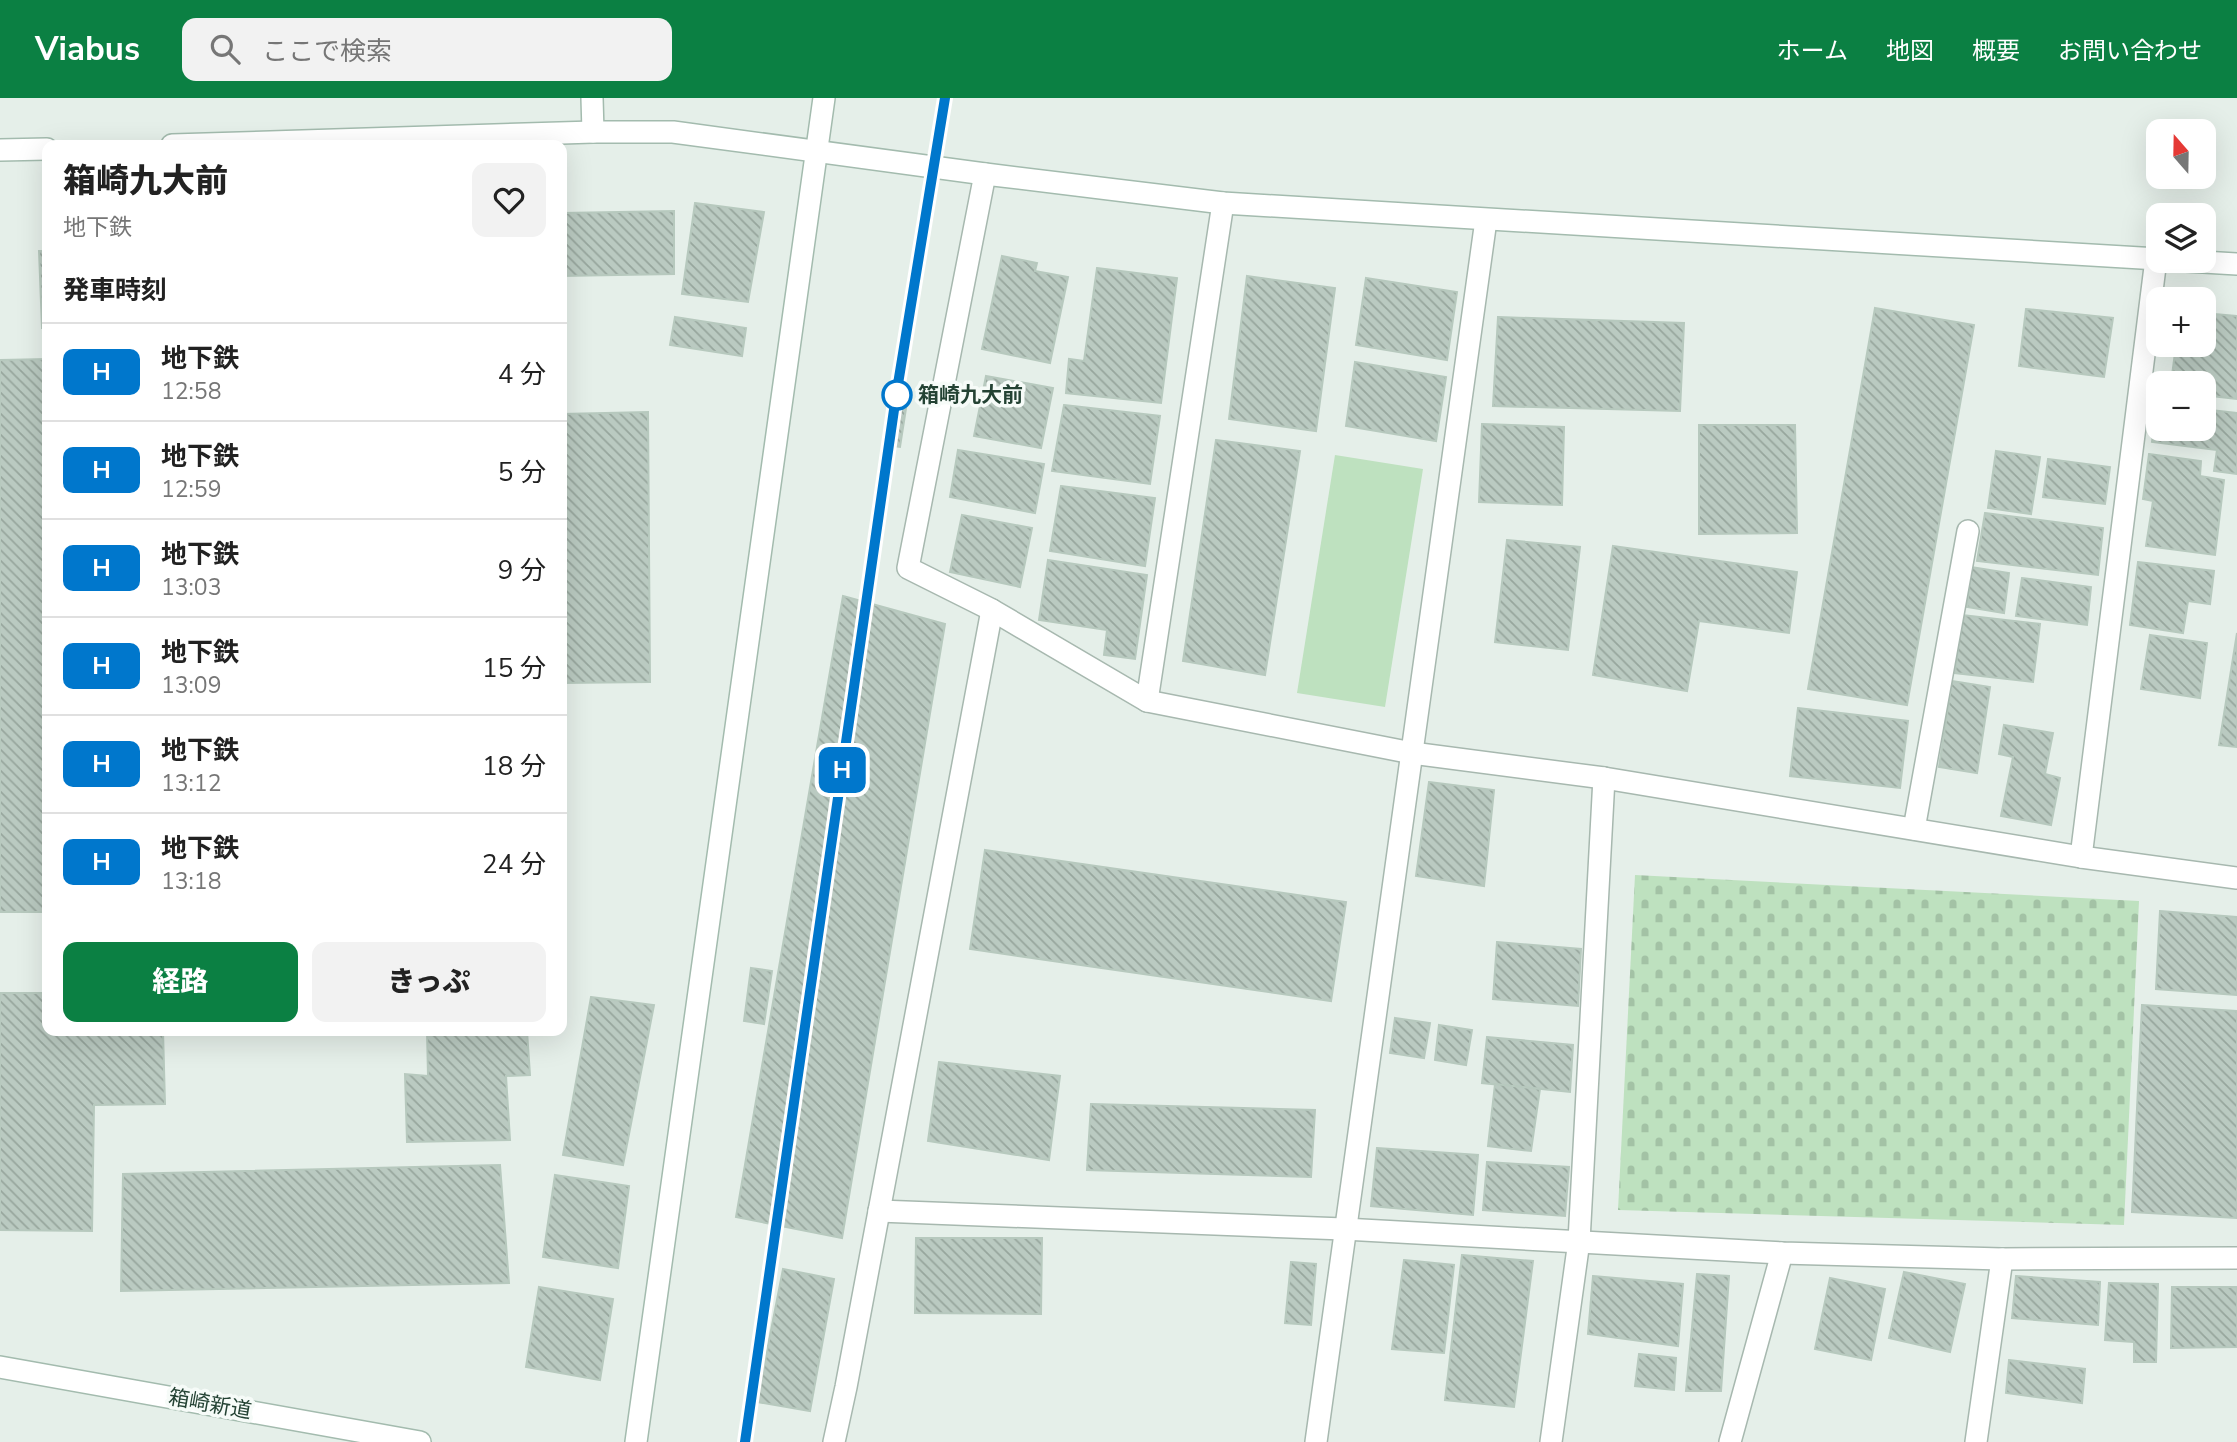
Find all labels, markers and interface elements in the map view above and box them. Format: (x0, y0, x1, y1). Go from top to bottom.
search box (182, 18, 672, 81)
text: Viabus (35, 27, 140, 72)
icon: search (206, 30, 244, 68)
text: ここで検索 (262, 34, 392, 69)
text: ホーム (1777, 35, 1848, 67)
text: 地図 (1886, 35, 1934, 67)
text: 概要 (1972, 35, 2020, 67)
text: お問い合わせ (2058, 35, 2202, 67)
north arrow (2146, 119, 2216, 189)
map controls (2146, 119, 2216, 441)
text: 箱崎九大前 (63, 159, 228, 204)
button: heart (472, 163, 546, 237)
button: layers (2146, 203, 2216, 273)
text: 地下鉄 (63, 212, 132, 243)
text: 発車時刻 (63, 273, 167, 308)
button: + (2146, 287, 2216, 357)
text: 地下鉄 (161, 341, 239, 376)
text: H (92, 356, 111, 388)
text: 4 分 (498, 357, 546, 392)
button: − (2146, 371, 2216, 441)
text: 12:58 (161, 376, 221, 407)
marker: 箱崎九大前 (882, 380, 912, 410)
place label: 箱崎九大前 (918, 381, 1023, 409)
text: 地下鉄 (161, 439, 239, 474)
text: H (92, 454, 111, 486)
text: 5 分 (498, 455, 546, 490)
text: 12:59 (161, 474, 221, 505)
text: 地下鉄 (161, 537, 239, 572)
text: H (92, 552, 111, 584)
text: 9 分 (498, 553, 546, 588)
text: 13:03 (161, 572, 221, 603)
text: 地下鉄 (161, 635, 239, 670)
text: H (92, 650, 111, 682)
text: 15 分 (482, 651, 546, 686)
text: 13:09 (161, 670, 221, 701)
text: 地下鉄 (161, 733, 239, 768)
line badge: H (819, 747, 865, 793)
text: H (92, 748, 111, 780)
text: 18 分 (482, 749, 546, 784)
text: H (833, 754, 851, 786)
text: 13:12 (161, 768, 221, 799)
text: 地下鉄 (161, 831, 239, 866)
text: H (92, 846, 111, 878)
text: 24 分 (482, 847, 546, 882)
text: 13:18 (161, 866, 221, 897)
button: 経路 (63, 942, 298, 1022)
button: きっぷ (312, 942, 546, 1022)
street label: 箱崎新道 (166, 1383, 254, 1425)

